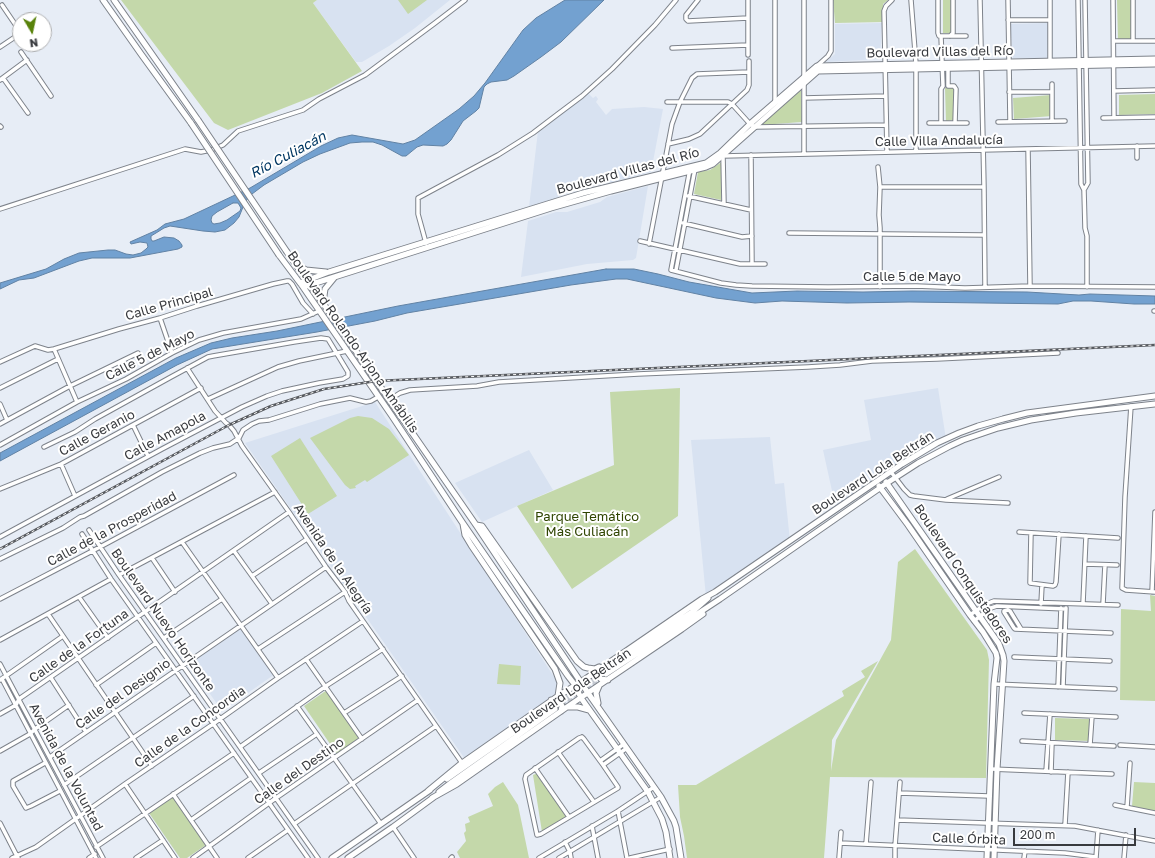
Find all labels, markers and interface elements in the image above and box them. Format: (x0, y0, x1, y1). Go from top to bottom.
north arrow (12, 12, 52, 52)
text: N (29, 36, 39, 50)
street label: Boulevard Villas del Río (866, 43, 1014, 61)
water label: Río Culiacán (247, 128, 329, 182)
street label: Calle Villa Andalucía (875, 132, 1003, 150)
street label: Boulevard Villas del Río (555, 144, 701, 198)
street label: Boulevard Rolando Arjona Amábilis (284, 248, 422, 436)
street label: Calle 5 de Mayo (863, 269, 961, 285)
street label: Calle Principal (123, 284, 215, 324)
street label: Calle 5 de Mayo (103, 326, 197, 384)
street label: Calle Geranio (57, 407, 137, 459)
street label: Calle Amapola (122, 408, 208, 464)
street label: Boulevard Lola Beltrán (809, 428, 937, 518)
street label: Calle de la Prosperidad (45, 488, 179, 570)
street label: Avenida de la Alegría (290, 501, 376, 617)
street label: Boulevard Conquistadores (910, 501, 1016, 647)
park label: Parque Temático Más Culiacán (535, 509, 639, 540)
street label: Boulevard Nuevo Horizonte (108, 546, 218, 694)
street label: Calle de la Fortuna (26, 606, 132, 686)
street label: Boulevard Lola Beltrán (508, 645, 634, 737)
street label: Calle del Designio (72, 655, 174, 733)
street label: Calle de la Concordia (131, 683, 249, 771)
street label: Avenida de la Voluntad (26, 701, 106, 833)
street label: Calle del Destino (251, 734, 347, 808)
scale bar (1015, 820, 1138, 846)
text: 200 m (1020, 827, 1055, 842)
street label: Calle Órbita (932, 830, 1006, 848)

